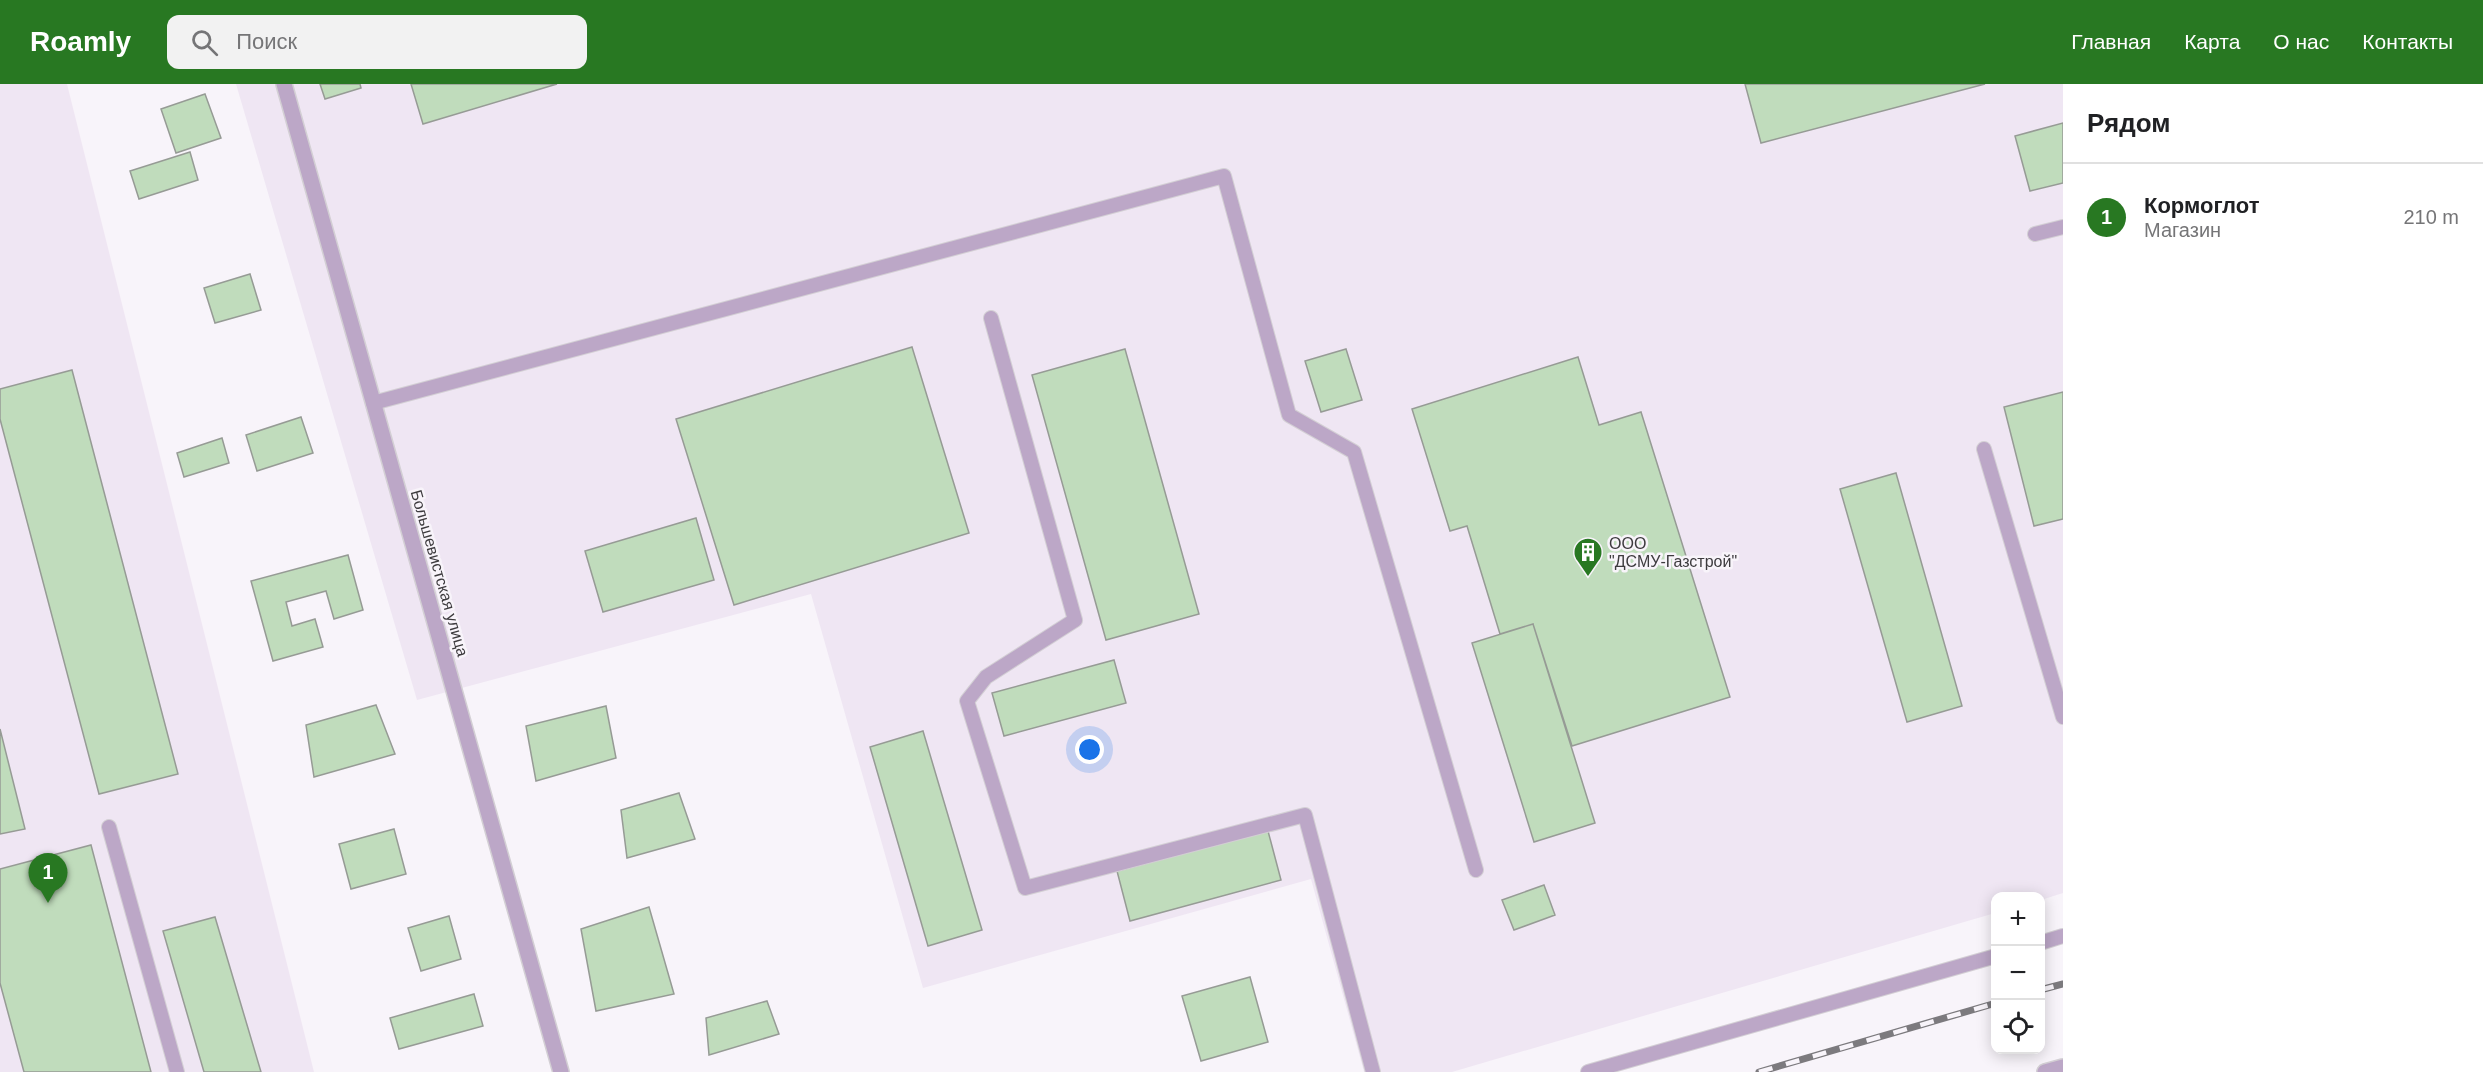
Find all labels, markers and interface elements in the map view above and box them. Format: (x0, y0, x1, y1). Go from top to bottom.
search box (167, 15, 587, 69)
text: Roamly (30, 26, 131, 57)
icon: search (188, 26, 221, 59)
text: Поиск (236, 29, 297, 54)
text: Главная (2071, 30, 2151, 53)
text: Карта (2184, 30, 2240, 53)
text: О нас (2273, 30, 2329, 53)
text: Контакты (2362, 30, 2453, 53)
text: Рядом (2087, 108, 2170, 138)
text: Кормоглот (2144, 193, 2259, 218)
text: 1 (2101, 206, 2112, 228)
text: 210 m (2403, 206, 2459, 228)
text: Магазин (2144, 219, 2221, 241)
street label: Большевистская улица (408, 488, 471, 658)
place label: ООО "ДСМУ-Газстрой" (1609, 535, 1737, 570)
building icon: ООО "ДСМУ-Газстрой" (1572, 536, 1604, 578)
your location (1075, 735, 1104, 764)
pin: 1 (28, 854, 68, 903)
map controls (1991, 892, 2045, 1054)
button: + (1991, 892, 2045, 946)
button: − (1991, 946, 2045, 1000)
button: locate (1991, 1000, 2045, 1054)

